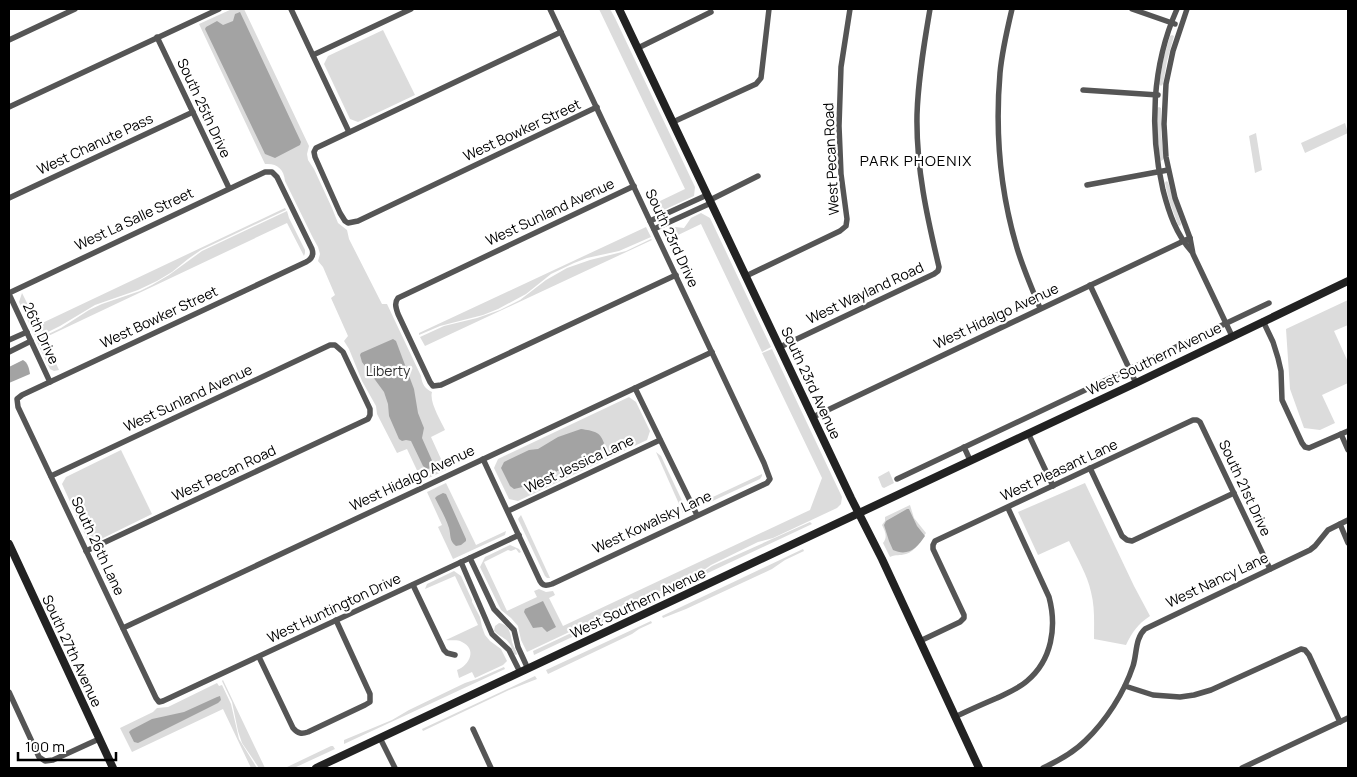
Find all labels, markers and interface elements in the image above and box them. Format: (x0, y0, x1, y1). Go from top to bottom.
street label: South 25th Drive (173, 55, 236, 161)
street label: West Bowker Street (460, 94, 584, 165)
street label: West Pecan Road (818, 102, 843, 216)
street label: West Chanute Pass (34, 108, 156, 179)
district label: PARK PHOENIX (860, 150, 972, 171)
street label: West Sunland Avenue (482, 173, 617, 250)
street label: West La Salle Street (71, 183, 197, 254)
street label: South 23rd Drive (641, 186, 704, 290)
street label: West Wayland Road (803, 257, 926, 328)
street label: West Hidalgo Avenue (930, 278, 1061, 353)
street label: West Bowker Street (97, 281, 221, 352)
street label: 26th Drive (19, 299, 64, 367)
street label: West Southern Avenue (1083, 318, 1224, 399)
street label: South 23rd Avenue (777, 324, 846, 442)
street label: West Sunland Avenue (120, 359, 255, 436)
park label: Liberty (366, 361, 411, 380)
street label: West Jessica Lane (521, 430, 637, 497)
street label: West Pleasant Lane (997, 434, 1120, 505)
street label: South 21st Drive (1215, 437, 1276, 539)
street label: West Pecan Road (169, 440, 279, 505)
street label: West Hidalgo Avenue (346, 440, 477, 515)
street label: West Kowalsky Lane (589, 486, 714, 557)
street label: South 26th Lane (67, 493, 130, 598)
street label: West Nancy Lane (1163, 548, 1271, 612)
street label: West Southern Avenue (567, 563, 709, 642)
street label: West Huntington Drive (264, 568, 404, 647)
street label: South 27th Avenue (38, 592, 107, 710)
scale bar (18, 730, 115, 762)
text: 100 m (25, 736, 65, 757)

